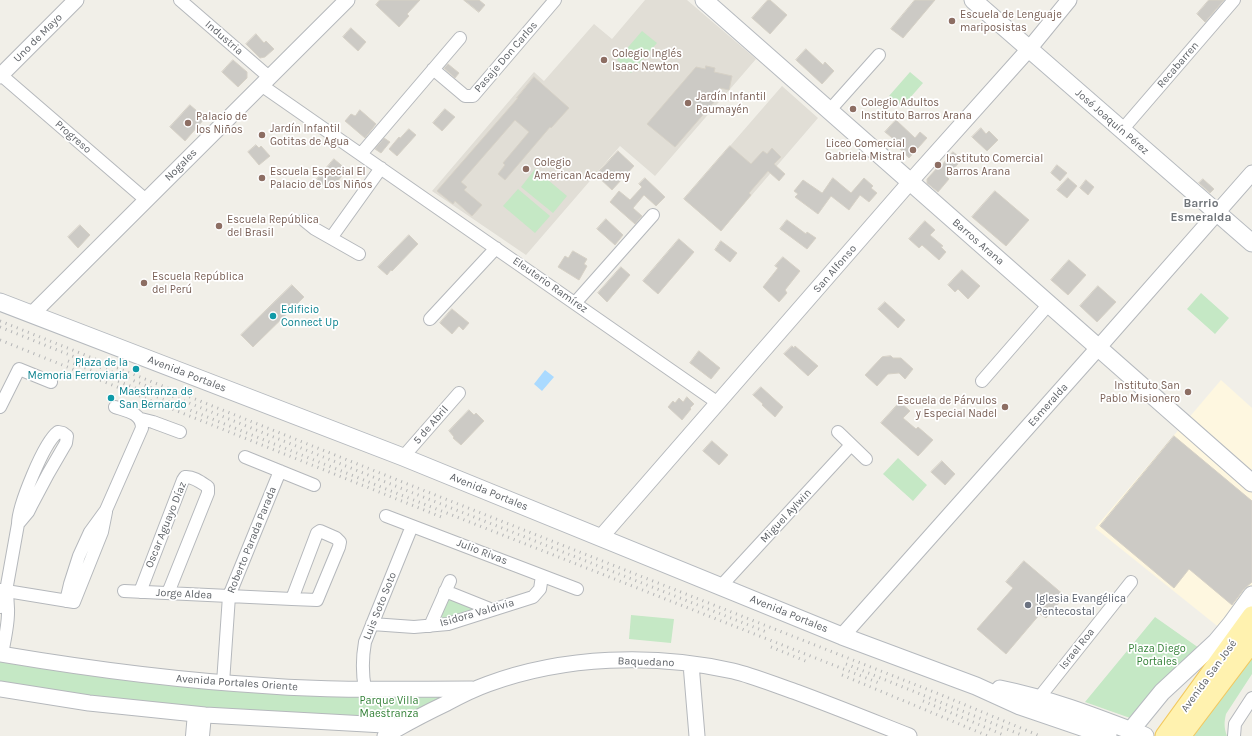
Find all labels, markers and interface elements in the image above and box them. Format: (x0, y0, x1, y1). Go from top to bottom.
place label: Escuela de Lenguaje mariposistas (960, 8, 1062, 34)
street label: Uno de Mayo (11, 11, 65, 65)
marker: Escuela de Lenguaje mariposistas (947, 16, 957, 26)
street label: Industria (202, 18, 246, 58)
street label: Pasaje Don Carlos (472, 19, 540, 95)
street label: Recabarren (1154, 39, 1202, 91)
place label: Colegio Inglés Isaac Newton (612, 47, 682, 73)
marker: Colegio Inglés Isaac Newton (599, 55, 609, 65)
street label: José Joaquín Pérez (1073, 86, 1151, 158)
place label: Jardín Infantil Paumayén (696, 90, 766, 116)
place label: Colegio Adultos Instituto Barros Arana (861, 96, 972, 122)
marker: Jardín Infantil Paumayén (683, 98, 693, 108)
marker: Colegio Adultos Instituto Barros Arana (848, 104, 858, 114)
place label: Palacio de los Niños (196, 110, 247, 136)
street label: Progreso (52, 118, 94, 156)
marker: Palacio de los Niños (183, 118, 193, 128)
place label: Jardín Infantil Gotitas de Agua (270, 122, 349, 148)
marker: Jardín Infantil Gotitas de Agua (257, 130, 267, 140)
place label: Liceo Comercial Gabriela Mistral (825, 137, 905, 163)
marker: Liceo Comercial Gabriela Mistral (908, 145, 918, 155)
street label: Nogales (162, 146, 200, 184)
place label: Instituto Comercial Barros Arana (946, 152, 1043, 178)
place label: Colegio American Academy (534, 156, 630, 182)
marker: Instituto Comercial Barros Arana (933, 160, 943, 170)
marker: Colegio American Academy (521, 164, 531, 174)
place label: Escuela Especial El Palacio de Los Niños (270, 165, 372, 191)
marker: Escuela Especial El Palacio de Los Niños (257, 173, 267, 183)
district label: Barrio Esmeralda (1171, 197, 1231, 225)
place label: Escuela República del Brasil (227, 213, 319, 239)
street label: Barros Arana (949, 216, 1007, 268)
marker: Escuela República del Brasil (214, 221, 224, 231)
street label: San Alfonso (810, 242, 860, 296)
street label: Eleuterio Ramírez (510, 254, 590, 316)
place label: Escuela República del Perú (152, 270, 244, 296)
marker: Escuela República del Perú (139, 278, 149, 288)
place label: Edificio Connect Up (281, 303, 339, 329)
marker: Edificio Connect Up (268, 311, 278, 321)
street label: Avenida Portales (146, 353, 228, 395)
place label: Plaza de la Memoria Ferroviaria (28, 356, 128, 382)
marker: Plaza de la Memoria Ferroviaria (131, 364, 141, 374)
place label: Instituto San Pablo Misionero (1100, 379, 1180, 405)
street label: Esmeralda (1025, 381, 1071, 429)
place label: Maestranza de San Bernardo (119, 385, 193, 411)
marker: Instituto San Pablo Misionero (1183, 387, 1193, 397)
marker: Maestranza de San Bernardo (106, 393, 116, 403)
place label: Escuela de Párvulos y Especial Nadel (897, 394, 997, 420)
marker: Escuela de Párvulos y Especial Nadel (1000, 402, 1010, 412)
street label: 5 de Abril (411, 403, 451, 447)
street label: Avenida Portales (448, 470, 530, 514)
street label: Oscar Aguayo Díaz (143, 480, 189, 570)
street label: Roberto Parada Parada (225, 485, 279, 595)
street label: Miguel Aylwin (758, 486, 814, 546)
street label: Julio Rivas (455, 536, 509, 568)
street label: Luis Soto Soto (360, 570, 400, 642)
street label: Jorge Aldea (156, 586, 212, 602)
street label: Avenida Portales (748, 592, 830, 636)
place label: Iglesia Evangélica Pentecostal (1036, 592, 1126, 618)
street label: Isidora Valdivia (438, 596, 516, 630)
marker: Iglesia Evangélica Pentecostal (1023, 600, 1033, 610)
street label: Israel Roa (1056, 626, 1098, 672)
street label: Avenida San José (1178, 637, 1240, 715)
park label: Plaza Diego Portales (1128, 642, 1186, 668)
street label: Baquedano (617, 654, 675, 670)
street label: Avenida Portales Oriente (176, 672, 298, 694)
park label: Parque Villa Maestranza (359, 694, 419, 720)

